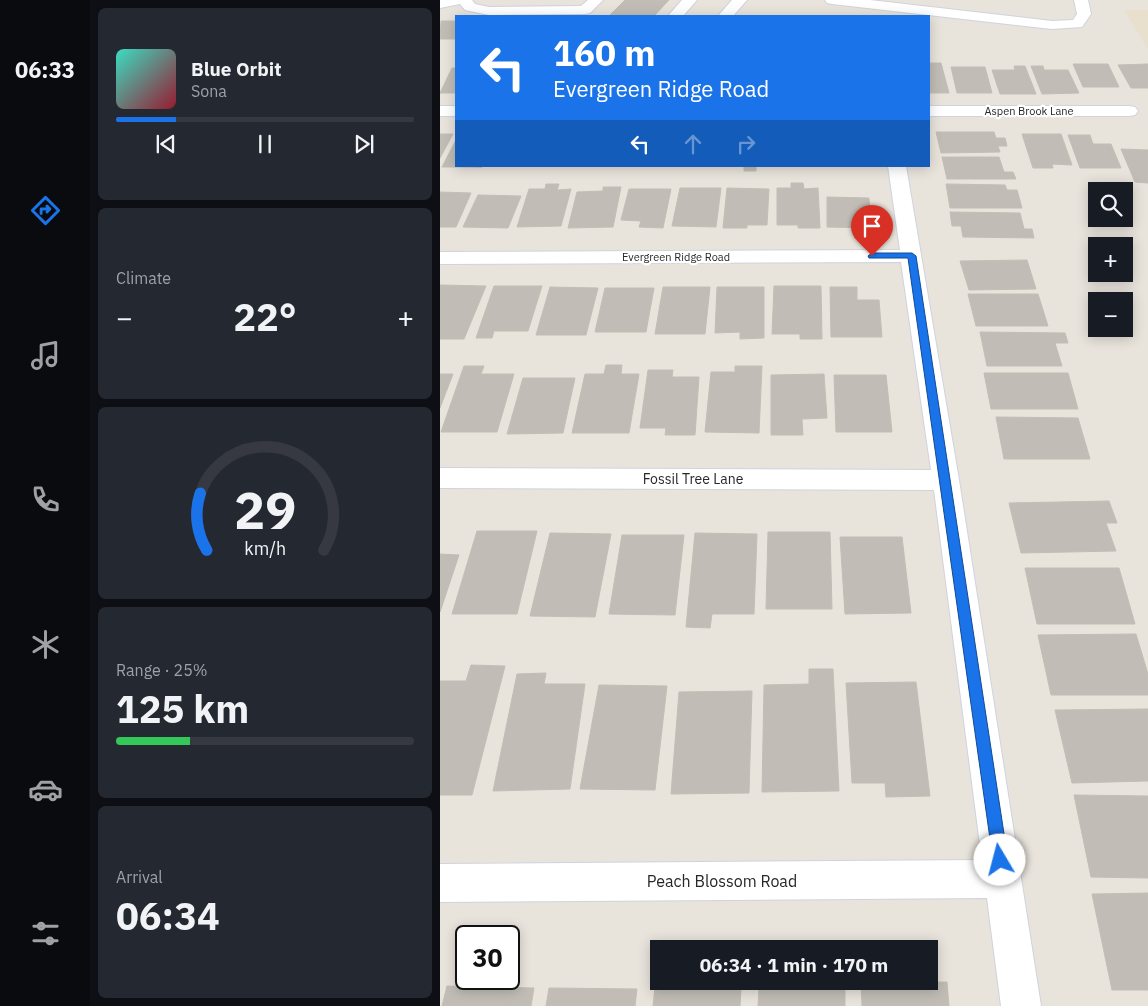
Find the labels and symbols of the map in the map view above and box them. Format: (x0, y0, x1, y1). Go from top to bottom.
street label: Aspen Brook Lane (984, 104, 1074, 118)
pin (851, 205, 893, 256)
street label: Evergreen Ridge Road (622, 250, 730, 264)
street label: Fossil Tree Lane (643, 470, 744, 488)
position arrow (973, 833, 1025, 885)
street label: Peach Blossom Road (647, 871, 797, 891)
speed limit sign: 30 (455, 925, 520, 990)

